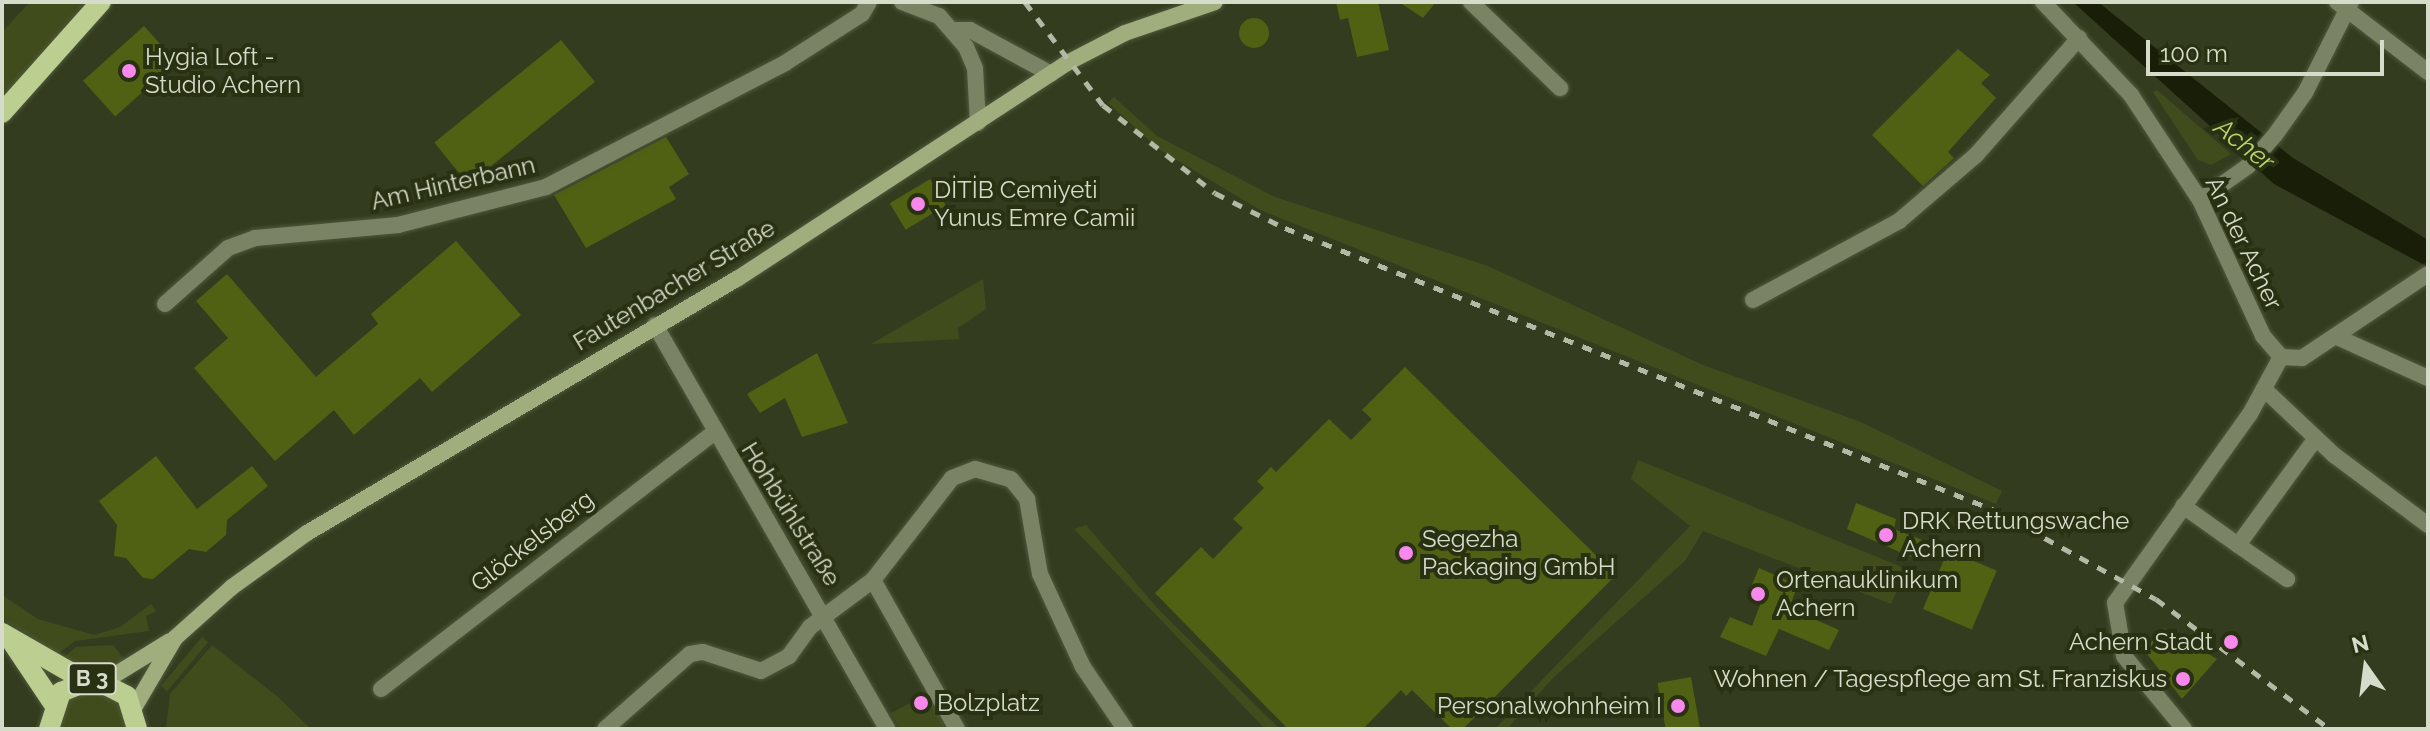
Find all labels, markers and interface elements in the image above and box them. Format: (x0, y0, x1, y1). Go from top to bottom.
scale bar (2150, 24, 2388, 74)
text: 100 m (2160, 39, 2228, 68)
place label: Hygia Loft - Studio Achern (145, 43, 302, 99)
marker: Hygia Loft - Studio Achern (120, 62, 138, 80)
water label: Acher (2208, 112, 2280, 178)
street label: Am Hinterbann (368, 150, 538, 216)
street label: An der Acher (2199, 171, 2289, 315)
place label: DİTİB Cemiyeti Yunus Emre Camii (934, 176, 1135, 232)
marker: DİTİB Cemiyeti Yunus Emre Camii (909, 195, 927, 213)
street label: Fautenbacher Straße (568, 213, 780, 357)
street label: Hohbühlstraße (735, 437, 847, 591)
street label: Glöckelsberg (465, 484, 599, 598)
place label: DRK Rettungswache Achern (1902, 507, 2130, 563)
place label: Segezha Packaging GmbH (1422, 525, 1615, 581)
marker: DRK Rettungswache Achern (1877, 526, 1895, 544)
marker: Segezha Packaging GmbH (1397, 544, 1415, 562)
place label: Ortenauklinikum Achern (1776, 566, 1958, 622)
marker: Ortenauklinikum Achern (1747, 583, 1769, 605)
north arrow (2326, 627, 2406, 707)
place label: Achern Stadt (2069, 628, 2213, 656)
text: N (2349, 629, 2371, 658)
marker: Achern Stadt (2220, 631, 2242, 653)
road number: B 3 (66, 661, 118, 697)
place label: Wohnen / Tagespflege am St. Franziskus (1713, 665, 2167, 693)
marker: Wohnen / Tagespflege am St. Franziskus (2174, 670, 2192, 688)
place label: Bolzplatz (937, 689, 1040, 717)
place label: Personalwohnheim I (1437, 692, 1662, 720)
marker: Bolzplatz (912, 694, 930, 712)
marker: Personalwohnheim I (1669, 697, 1687, 715)

